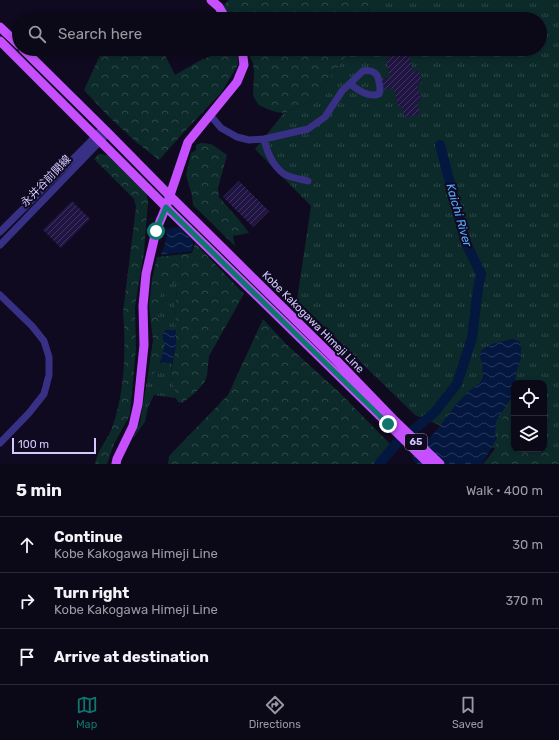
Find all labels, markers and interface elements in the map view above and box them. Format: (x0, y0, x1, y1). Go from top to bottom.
search box (12, 12, 547, 56)
icon: search (26, 23, 48, 45)
text: Search here (58, 25, 142, 43)
street label: 永井谷前開線 (18, 153, 74, 209)
water label: Kaichi River (443, 182, 475, 249)
route start (147, 222, 165, 240)
street label: Kobe Kakogawa Himeji Line (259, 268, 367, 376)
map controls (511, 380, 547, 452)
button: locate (511, 380, 547, 416)
route end (379, 415, 397, 433)
button: layers (511, 416, 547, 452)
road number: 65 (405, 434, 427, 450)
scale bar (12, 436, 96, 455)
text: 100 m (18, 438, 49, 451)
text: 5 min (16, 480, 62, 500)
text: Walk · 400 m (466, 483, 543, 498)
text: Continue (54, 528, 123, 546)
icon: ahead (16, 534, 38, 556)
text: 30 m (512, 537, 543, 552)
text: Kobe Kakogawa Himeji Line (54, 546, 218, 561)
text: Turn right (54, 584, 129, 602)
icon: right (16, 590, 38, 612)
text: 370 m (506, 593, 543, 608)
text: Kobe Kakogawa Himeji Line (54, 602, 218, 617)
icon: arrive (16, 646, 38, 668)
text: Arrive at destination (54, 648, 209, 666)
tab: Map (76, 694, 98, 731)
tab: Directions (249, 694, 301, 731)
tab: Saved (452, 694, 483, 731)

